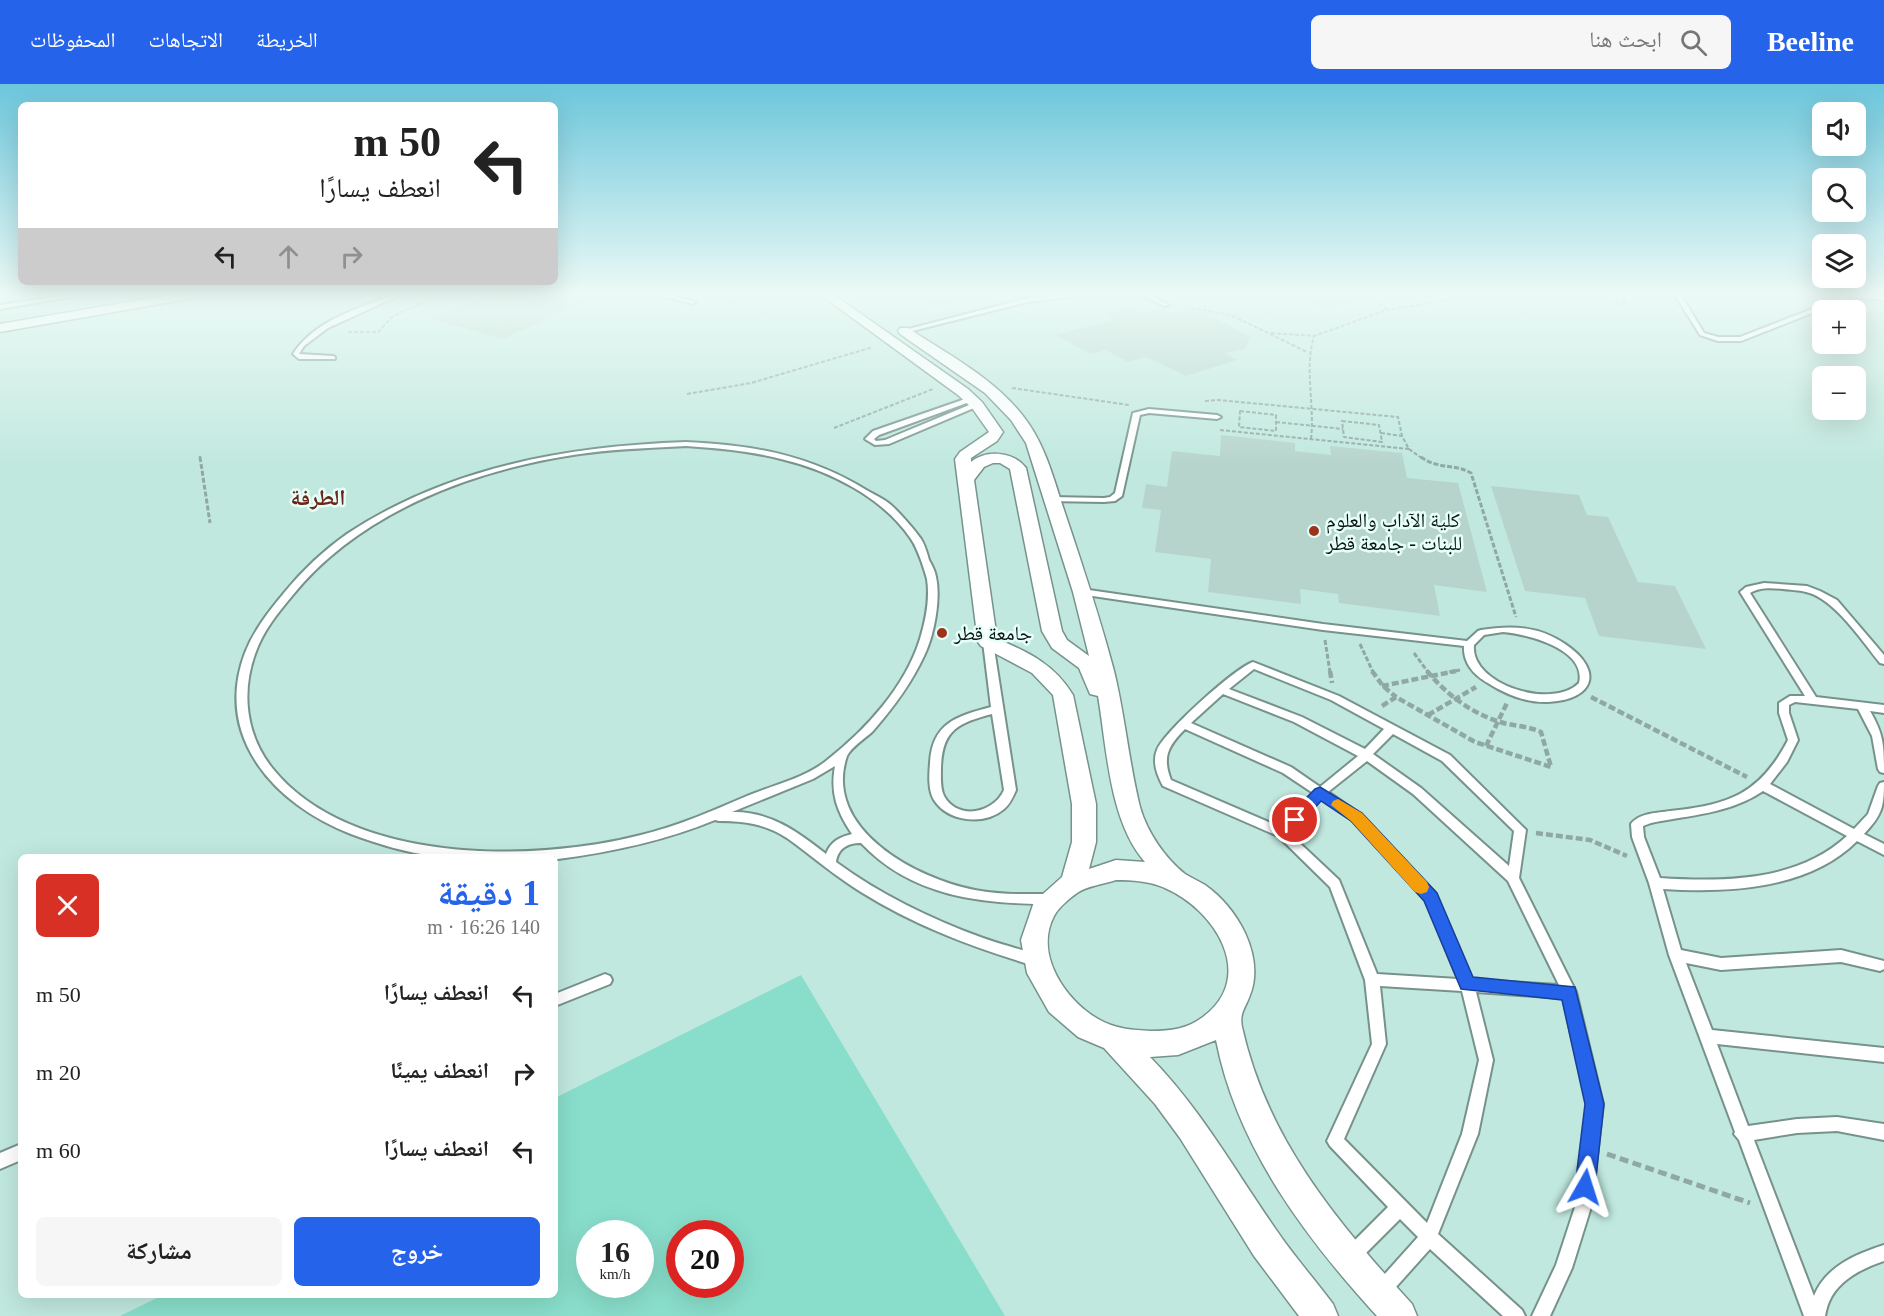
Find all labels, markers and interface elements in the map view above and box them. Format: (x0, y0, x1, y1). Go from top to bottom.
search box (1311, 15, 1731, 69)
icon: search (1677, 26, 1710, 59)
text: Beeline (1767, 26, 1854, 57)
text: ابحث هنا (1589, 27, 1662, 52)
text: المحفوظات (30, 28, 115, 52)
text: الاتجاهات (148, 28, 223, 52)
text: الخريطة (256, 28, 318, 52)
map controls (1812, 102, 1866, 420)
button: sound (1812, 102, 1866, 156)
text: 50 m (354, 119, 441, 165)
icon: left (462, 126, 540, 204)
button: search (1812, 168, 1866, 222)
text: انعطف يسارًا (319, 173, 441, 203)
button: layers (1812, 234, 1866, 288)
icon: left (209, 240, 242, 273)
icon: ahead (272, 240, 305, 273)
icon: right (335, 240, 368, 273)
button: + (1812, 300, 1866, 354)
button: − (1812, 366, 1866, 420)
district label: الطرفة (291, 485, 345, 510)
place label: كلية الآداب والعلوم للبنات - جامعة قطر (1325, 509, 1462, 555)
marker: كلية الآداب والعلوم للبنات - جامعة قطر (1307, 524, 1321, 538)
place label: جامعة قطر (953, 622, 1033, 644)
marker: جامعة قطر (935, 626, 949, 640)
pin (1269, 794, 1320, 845)
icon: arrive (1278, 803, 1311, 836)
text: 1 دقيقة (437, 873, 540, 913)
button: close (36, 874, 99, 937)
text: 140 m · 16:26 (427, 916, 540, 938)
icon: left (507, 979, 540, 1012)
text: انعطف يسارًا (384, 980, 489, 1005)
text: 50 m (36, 982, 81, 1007)
icon: right (507, 1057, 540, 1090)
text: انعطف يمينًا (390, 1058, 489, 1083)
text: 20 m (36, 1060, 81, 1085)
icon: left (507, 1135, 540, 1168)
text: انعطف يسارًا (384, 1136, 489, 1161)
text: 60 m (36, 1138, 81, 1163)
position arrow (1553, 1155, 1617, 1219)
button: مشاركة (36, 1217, 282, 1286)
button: خروج (294, 1217, 540, 1286)
speed limit sign: 20 (666, 1220, 744, 1298)
text: 16 (600, 1235, 630, 1268)
text: km/h (600, 1266, 630, 1282)

